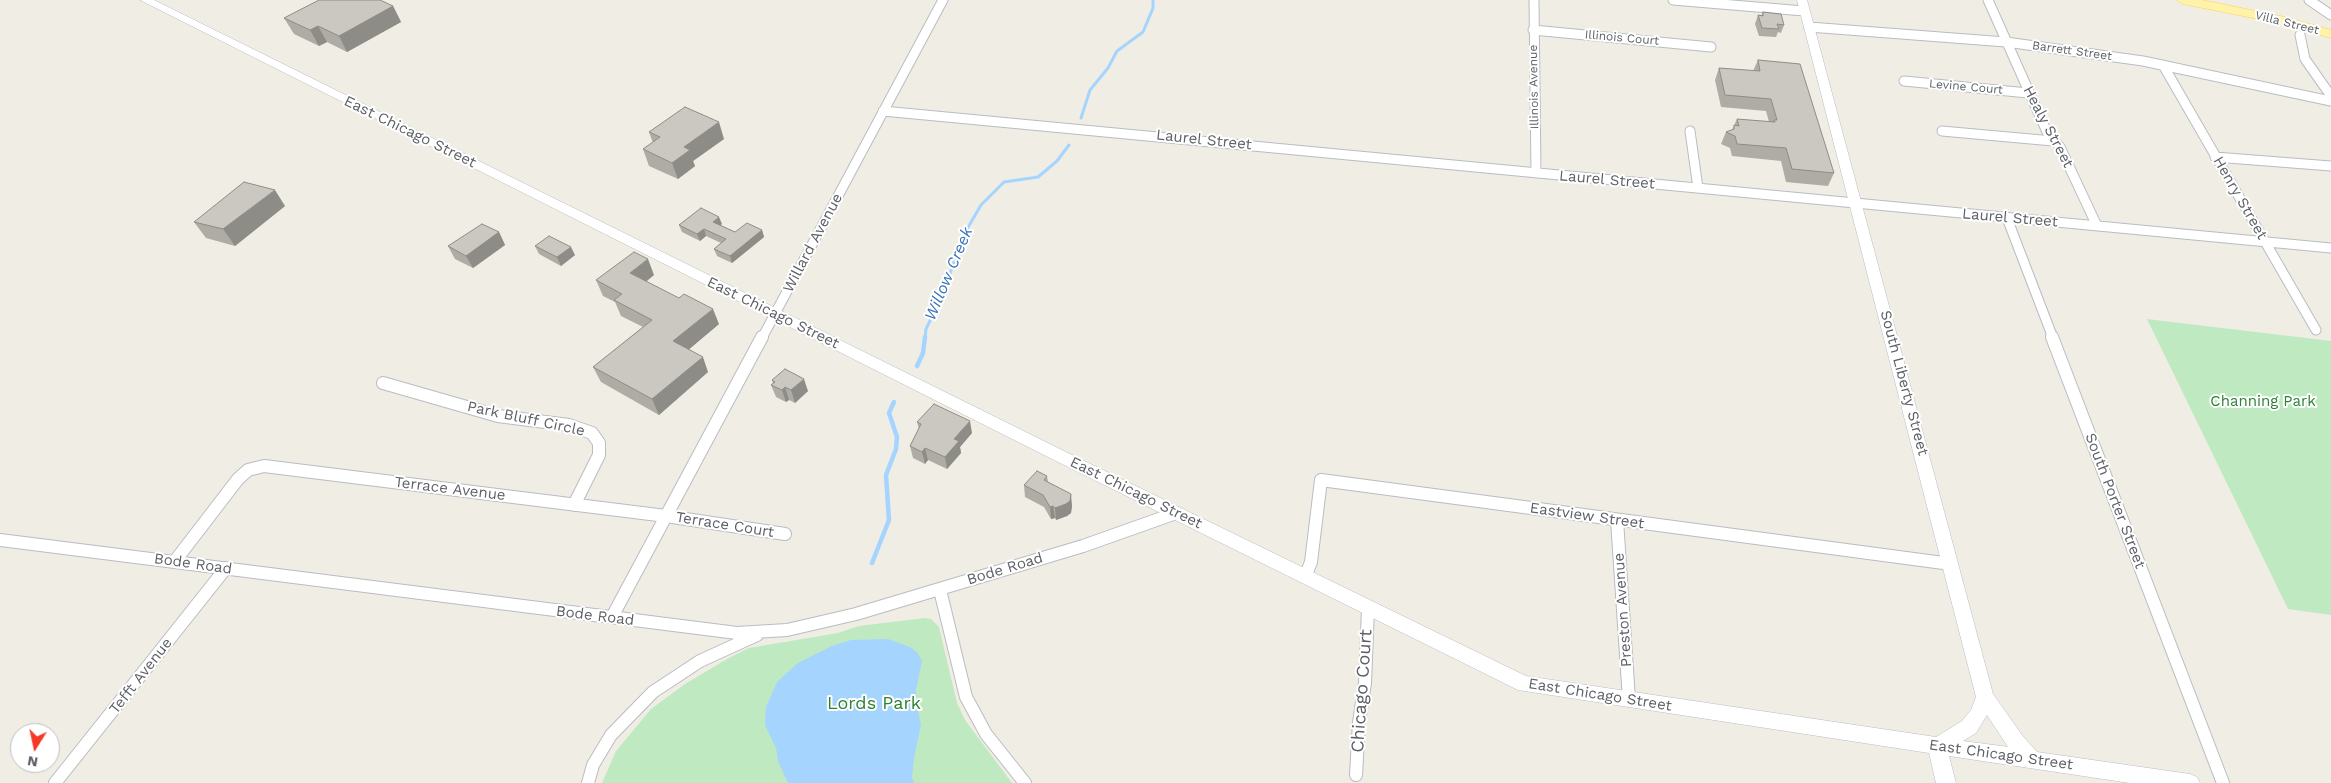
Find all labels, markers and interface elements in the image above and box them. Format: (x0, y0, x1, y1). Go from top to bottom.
street label: Villa Street (2254, 8, 2320, 38)
street label: Illinois Court (1584, 28, 1660, 48)
street label: Barrett Street (2031, 38, 2113, 64)
street label: Illinois Avenue (1526, 45, 1542, 129)
street label: Levine Court (1928, 77, 2004, 97)
street label: Healy Street (2019, 83, 2077, 171)
street label: East Chicago Street (341, 92, 479, 172)
street label: Laurel Street (1155, 126, 1253, 154)
street label: Henry Street (2209, 153, 2271, 243)
street label: Laurel Street (1558, 167, 1656, 193)
street label: Willard Avenue (779, 190, 847, 296)
street label: Laurel Street (1961, 205, 2059, 231)
water label: Willow Creek (921, 224, 977, 324)
street label: East Chicago Street (704, 273, 842, 353)
street label: South Liberty Street (1876, 308, 1932, 458)
park label: Channing Park (2210, 393, 2316, 411)
street label: Park Bluff Circle (466, 398, 586, 440)
street label: South Porter Street (2081, 431, 2149, 571)
street label: East Chicago Street (1067, 453, 1205, 533)
street label: Terrace Avenue (393, 473, 507, 505)
street label: Eastview Street (1529, 499, 1645, 533)
street label: Terrace Court (675, 508, 775, 542)
street label: Bode Road (965, 549, 1045, 589)
street label: Bode Road (153, 550, 233, 578)
street label: Preston Avenue (1610, 552, 1636, 668)
street label: Bode Road (555, 602, 635, 630)
street label: Chicago Court (1347, 629, 1377, 753)
street label: Tefft Avenue (106, 634, 176, 718)
street label: East Chicago Street (1527, 675, 1673, 715)
park label: Lords Park (827, 693, 921, 715)
north arrow (10, 723, 60, 773)
street label: East Chicago Street (1928, 736, 2074, 774)
text: N (26, 753, 39, 771)

